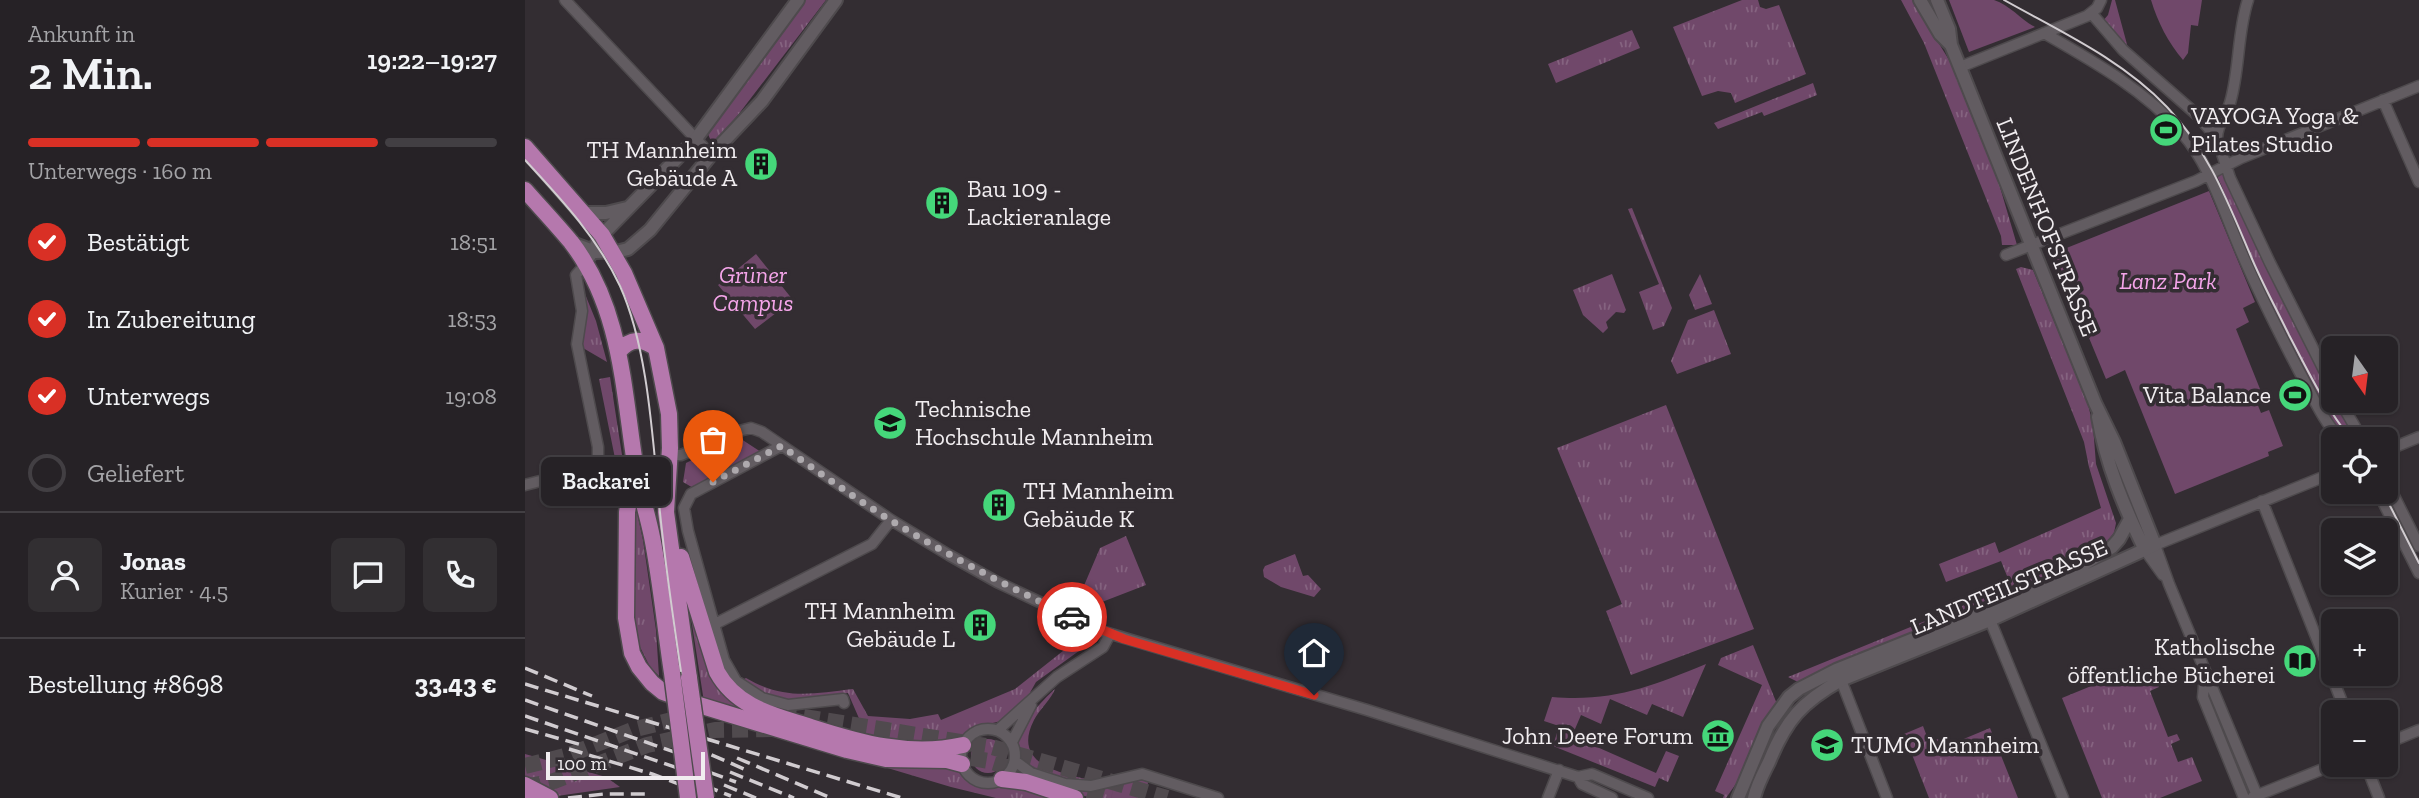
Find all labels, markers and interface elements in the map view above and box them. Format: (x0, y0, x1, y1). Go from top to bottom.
text: Ankunft in (28, 20, 135, 48)
text: 19:22–19:27 (367, 44, 497, 76)
text: 2 Min. (28, 46, 153, 101)
place label: VAYOGA Yoga & Pilates Studio (2190, 101, 2359, 158)
sports icon: VAYOGA Yoga & Pilates Studio (2147, 111, 2185, 149)
street label: LINDENHOFSTRASSE (1990, 113, 2105, 340)
place label: TH Mannheim Gebäude A (586, 135, 737, 192)
building icon: TH Mannheim Gebäude A (742, 145, 780, 183)
text: Unterwegs · 160 m (28, 157, 212, 185)
place label: Bau 109 - Lackieranlage (967, 174, 1111, 231)
building icon: Bau 109 - Lackieranlage (923, 184, 961, 222)
icon: check (28, 223, 66, 261)
text: Bestätigt (87, 226, 189, 258)
text: 18:51 (450, 228, 497, 256)
park label: Grüner Campus (712, 260, 794, 317)
park label: Lanz Park (2119, 266, 2217, 295)
icon: check (28, 300, 66, 338)
text: In Zubereitung (87, 303, 255, 335)
text: 18:53 (448, 305, 497, 333)
north arrow (2321, 336, 2397, 413)
map controls (2321, 336, 2398, 777)
sports icon: Vita Balance (2276, 376, 2314, 414)
icon: check (28, 377, 66, 415)
text: Unterwegs (87, 380, 210, 412)
place label: Vita Balance (2142, 380, 2271, 409)
text: 19:08 (445, 382, 497, 410)
place label: Technische Hochschule Mannheim (915, 394, 1153, 451)
school or university icon: Technische Hochschule Mannheim (871, 404, 909, 442)
pin (683, 410, 743, 482)
icon: bag (694, 421, 732, 459)
button: locate (2321, 427, 2398, 504)
text: Geliefert (87, 457, 185, 489)
callout: Backarei (542, 458, 671, 506)
text: Backarei (562, 467, 650, 495)
place label: TH Mannheim Gebäude K (1023, 476, 1174, 533)
building icon: TH Mannheim Gebäude K (980, 486, 1018, 524)
button: layers (2321, 518, 2398, 595)
street label: LANDTEILSTRASSE (1906, 532, 2111, 641)
button: person (28, 538, 102, 612)
button: chat (331, 538, 405, 612)
button: phone (423, 538, 497, 612)
text: Jonas (120, 545, 186, 577)
text: Kurier · 4.5 (120, 577, 228, 605)
courier (1037, 582, 1107, 652)
place label: TH Mannheim Gebäude L (804, 596, 955, 653)
icon: car (1053, 598, 1091, 636)
building icon: TH Mannheim Gebäude L (961, 606, 999, 644)
button: + (2321, 609, 2398, 686)
pin (1284, 623, 1344, 695)
place label: Katholische öffentliche Bücherei (2067, 632, 2275, 689)
icon: home (1295, 634, 1333, 672)
library icon: Katholische öffentliche Bücherei (2281, 642, 2319, 680)
text: Bestellung #8698 (28, 668, 224, 700)
text: 33.43 € (414, 668, 497, 700)
button: − (2321, 700, 2398, 777)
museum icon: John Deere Forum (1699, 717, 1737, 755)
place label: John Deere Forum (1502, 721, 1693, 750)
school or university icon: TUMO Mannheim (1808, 726, 1846, 764)
place label: TUMO Mannheim (1851, 730, 2039, 759)
scale bar (546, 749, 705, 781)
text: 100 m (557, 752, 607, 775)

